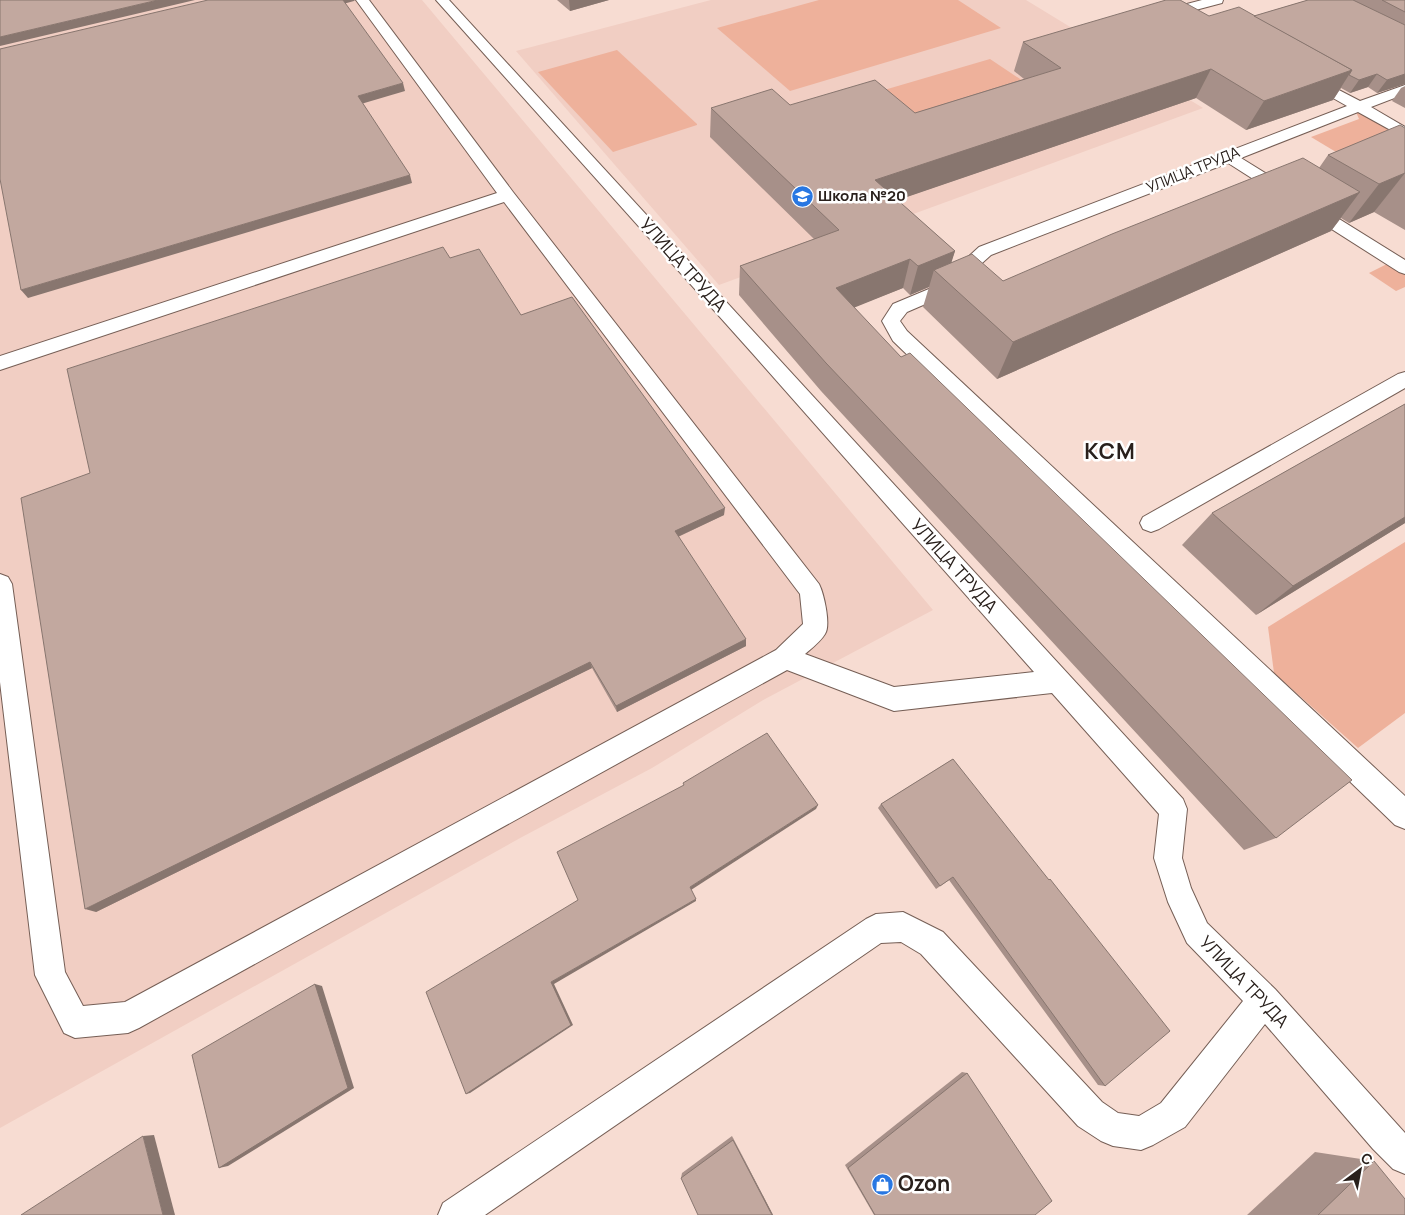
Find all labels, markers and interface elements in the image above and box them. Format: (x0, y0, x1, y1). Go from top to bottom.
street label: УЛИЦА ТРУДА (1143, 141, 1243, 198)
school or university icon: Школа №20 (790, 184, 814, 208)
place label: Школа №20 (818, 185, 906, 206)
street label: УЛИЦА ТРУДА (635, 212, 733, 317)
district label: КСМ (1084, 436, 1136, 466)
street label: УЛИЦА ТРУДА (906, 513, 1004, 618)
street label: УЛИЦА ТРУДА (1195, 930, 1295, 1033)
north arrow (1335, 1145, 1385, 1195)
text: С (1358, 1148, 1377, 1169)
place label: Ozon (898, 1169, 950, 1197)
shop icon: Ozon (870, 1172, 894, 1196)

